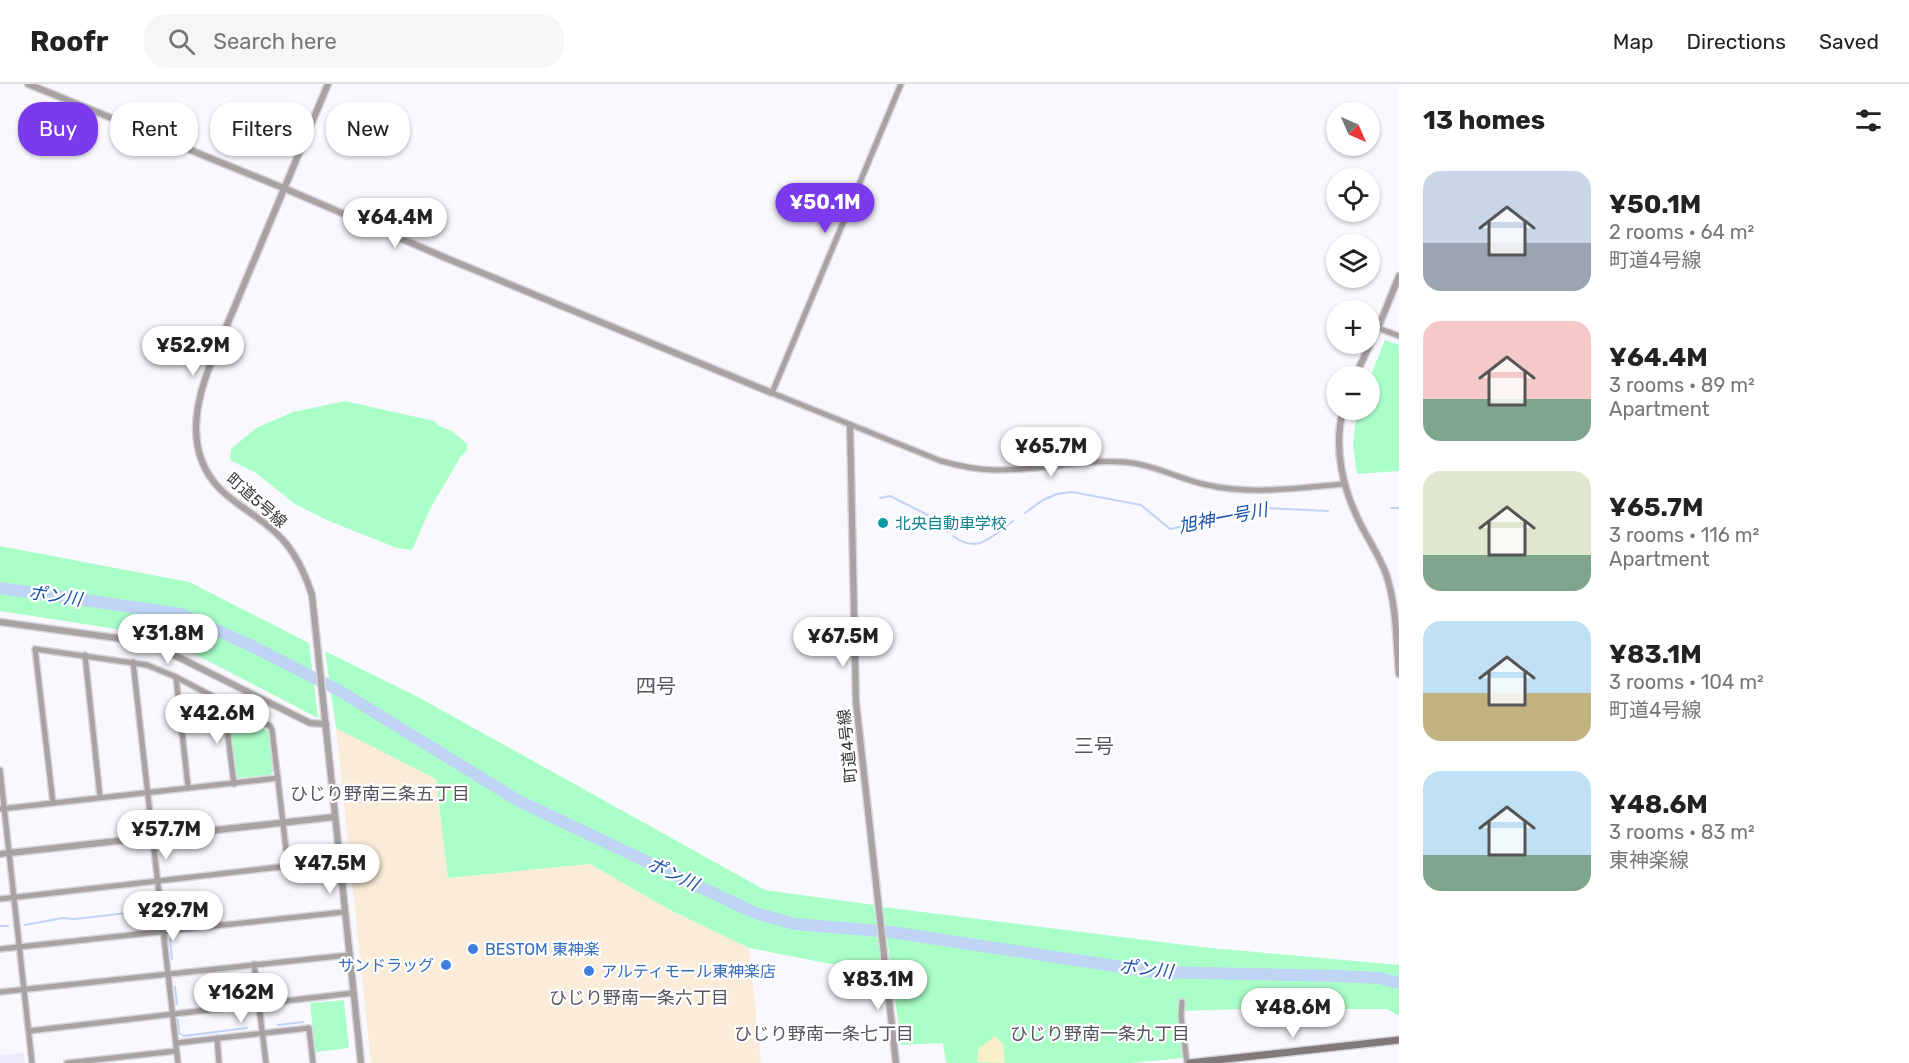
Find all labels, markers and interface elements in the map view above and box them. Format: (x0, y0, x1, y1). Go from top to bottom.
search box (144, 14, 564, 68)
text: Roofr (30, 25, 108, 58)
icon: search (165, 25, 198, 58)
text: Search here (213, 28, 337, 55)
text: Map (1613, 29, 1654, 54)
text: Directions (1687, 29, 1786, 54)
text: Saved (1819, 29, 1879, 54)
chip: Buy (18, 102, 98, 156)
chip: Rent (110, 102, 198, 156)
chip: Filters (210, 102, 314, 156)
chip: New (326, 102, 410, 156)
north arrow (1326, 102, 1380, 156)
map controls (1326, 102, 1380, 420)
icon: filters (1852, 104, 1885, 137)
text: 13 homes (1423, 105, 1545, 136)
button: locate (1326, 168, 1380, 222)
pin: ¥50.1M (776, 183, 874, 234)
text: ¥50.1M (1609, 189, 1701, 220)
text: ¥50.1M (789, 190, 861, 214)
icon: home (1471, 195, 1543, 267)
pin: ¥64.4M (346, 198, 444, 249)
text: ¥64.4M (357, 205, 433, 229)
text: 2 rooms · 64 m² (1609, 220, 1754, 244)
button: layers (1326, 234, 1380, 288)
text: 町道4号線 (1609, 248, 1701, 272)
button: + (1326, 300, 1380, 354)
pin: ¥52.9M (144, 326, 242, 377)
text: ¥52.9M (156, 333, 230, 357)
text: ¥64.4M (1609, 342, 1708, 373)
icon: home (1471, 345, 1543, 417)
button: − (1326, 366, 1380, 420)
text: 3 rooms · 89 m² (1609, 373, 1755, 397)
text: Apartment (1609, 397, 1710, 421)
pin: ¥65.7M (1002, 427, 1100, 478)
text: ¥65.7M (1015, 434, 1087, 458)
street label: 町道5号線 (223, 469, 291, 532)
text: ¥65.7M (1609, 492, 1704, 523)
icon: home (1471, 495, 1543, 567)
water label: 旭神一号川 (1177, 498, 1271, 537)
place label: 北央自動車学校 (895, 514, 1007, 533)
marker: 北央自動車学校 (876, 516, 890, 530)
text: 3 rooms · 116 m² (1609, 523, 1759, 547)
text: Apartment (1609, 547, 1710, 571)
water label: ポン川 (27, 581, 85, 611)
pin: ¥31.8M (119, 614, 217, 665)
pin: ¥67.5M (794, 617, 892, 668)
text: ¥31.8M (132, 621, 204, 645)
text: ¥67.5M (807, 624, 879, 648)
text: ¥83.1M (1609, 639, 1702, 670)
icon: home (1471, 645, 1543, 717)
text: 3 rooms · 104 m² (1609, 670, 1764, 694)
district label: 四号 (636, 674, 676, 698)
pin: ¥42.6M (168, 694, 266, 745)
text: 町道4号線 (1609, 698, 1701, 722)
text: ¥42.6M (179, 701, 255, 725)
street label: 町道4号線 (834, 708, 861, 784)
district label: 三号 (1074, 734, 1114, 758)
district label: ひじり野南三条五丁目 (290, 783, 470, 805)
text: ¥48.6M (1609, 789, 1708, 820)
icon: home (1471, 795, 1543, 867)
pin: ¥57.7M (117, 810, 215, 861)
text: ¥57.7M (131, 817, 201, 841)
text: 3 rooms · 83 m² (1609, 820, 1755, 844)
pin: ¥47.5M (281, 844, 379, 895)
text: 東神楽線 (1609, 848, 1689, 872)
text: ¥47.5M (294, 851, 366, 875)
water label: ポン川 (644, 853, 704, 896)
pin: ¥29.7M (124, 891, 222, 942)
text: ¥29.7M (137, 898, 209, 922)
place label: BESTOM 東神楽 (485, 940, 600, 959)
marker: BESTOM 東神楽 (466, 942, 480, 956)
water label: ポン川 (1118, 955, 1176, 983)
place label: サンドラッグ (338, 956, 434, 975)
marker: サンドラッグ (439, 958, 453, 972)
pin: ¥83.1M (829, 960, 927, 1011)
place label: アルティモール東神楽店 (601, 962, 776, 981)
marker: アルティモール東神楽店 (582, 964, 596, 978)
text: ¥83.1M (842, 967, 914, 991)
pin: ¥162M (199, 973, 283, 1024)
text: ¥162M (208, 980, 274, 1004)
district label: ひじり野南一条六丁目 (549, 987, 729, 1009)
pin: ¥48.6M (1244, 988, 1342, 1039)
text: ¥48.6M (1255, 995, 1331, 1019)
district label: ひじり野南一条七丁目 (734, 1023, 914, 1045)
district label: ひじり野南一条九丁目 (1010, 1023, 1190, 1045)

